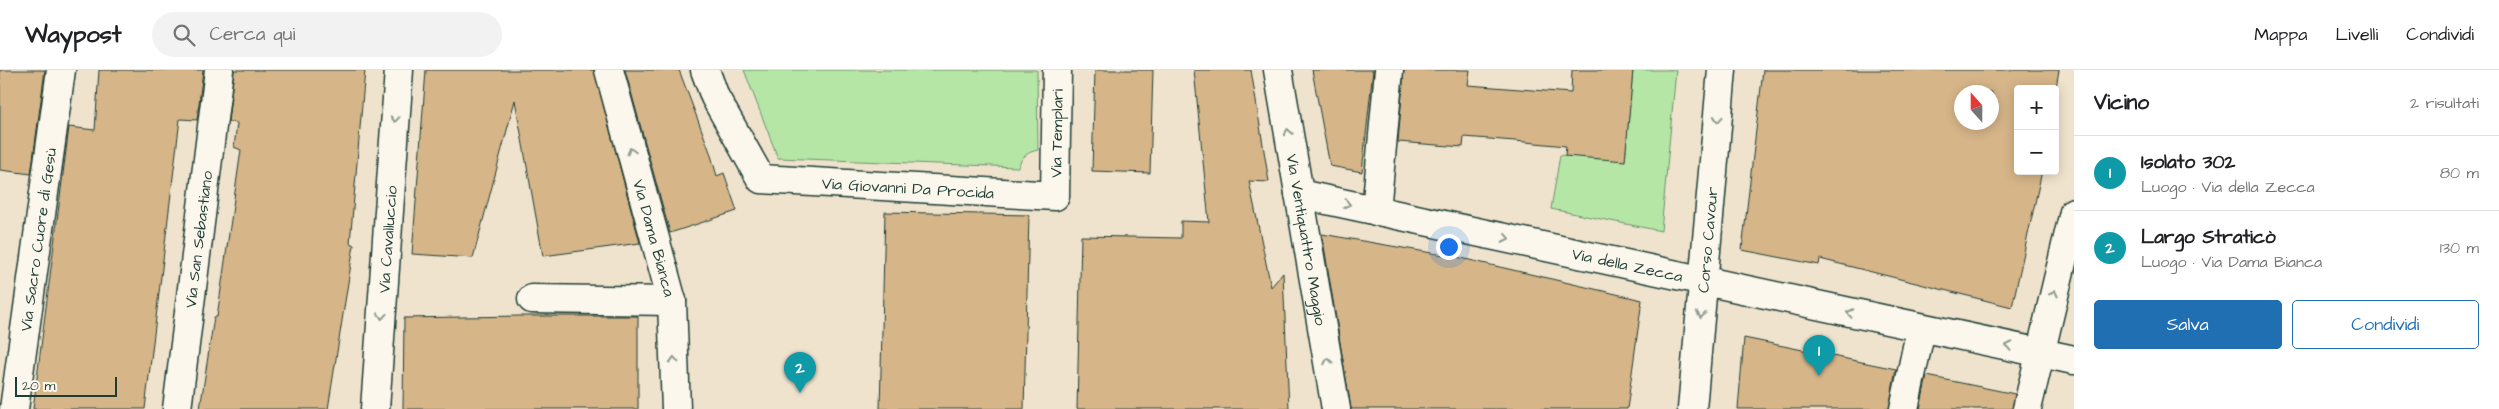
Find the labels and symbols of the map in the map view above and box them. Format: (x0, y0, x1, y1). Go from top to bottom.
north arrow (1954, 85, 1999, 130)
street label: Via Templari (1045, 88, 1069, 178)
one-way arrow (390, 115, 401, 123)
one-way arrow (1713, 115, 1724, 123)
one-way arrow (1284, 127, 1294, 136)
street label: Via Sacro Cuore di Gesù (15, 147, 62, 333)
one-way arrow (626, 147, 636, 155)
street label: Via Ventiquattro Maggio (1281, 152, 1331, 327)
street label: Via San Sebastiano (180, 170, 218, 309)
street label: Via Giovanni Da Procida (821, 173, 995, 204)
street label: Via Dama Bianca (627, 177, 680, 299)
street label: Via Cavalluccio (373, 185, 403, 294)
street label: Corso Cavour (1692, 186, 1724, 294)
one-way arrow (1343, 198, 1352, 209)
one-way arrow (1502, 232, 1510, 243)
your location (1436, 234, 1462, 260)
street label: Via della Zecca (1570, 243, 1685, 288)
one-way arrow (2048, 289, 2059, 298)
one-way arrow (1846, 308, 1855, 318)
one-way arrow (376, 312, 387, 320)
one-way arrow (1695, 312, 1706, 320)
pin: 1 (1803, 335, 1835, 376)
one-way arrow (2005, 342, 2014, 352)
pin: 2 (784, 352, 816, 393)
one-way arrow (669, 356, 679, 364)
one-way arrow (1323, 357, 1333, 365)
scale bar (15, 374, 118, 397)

